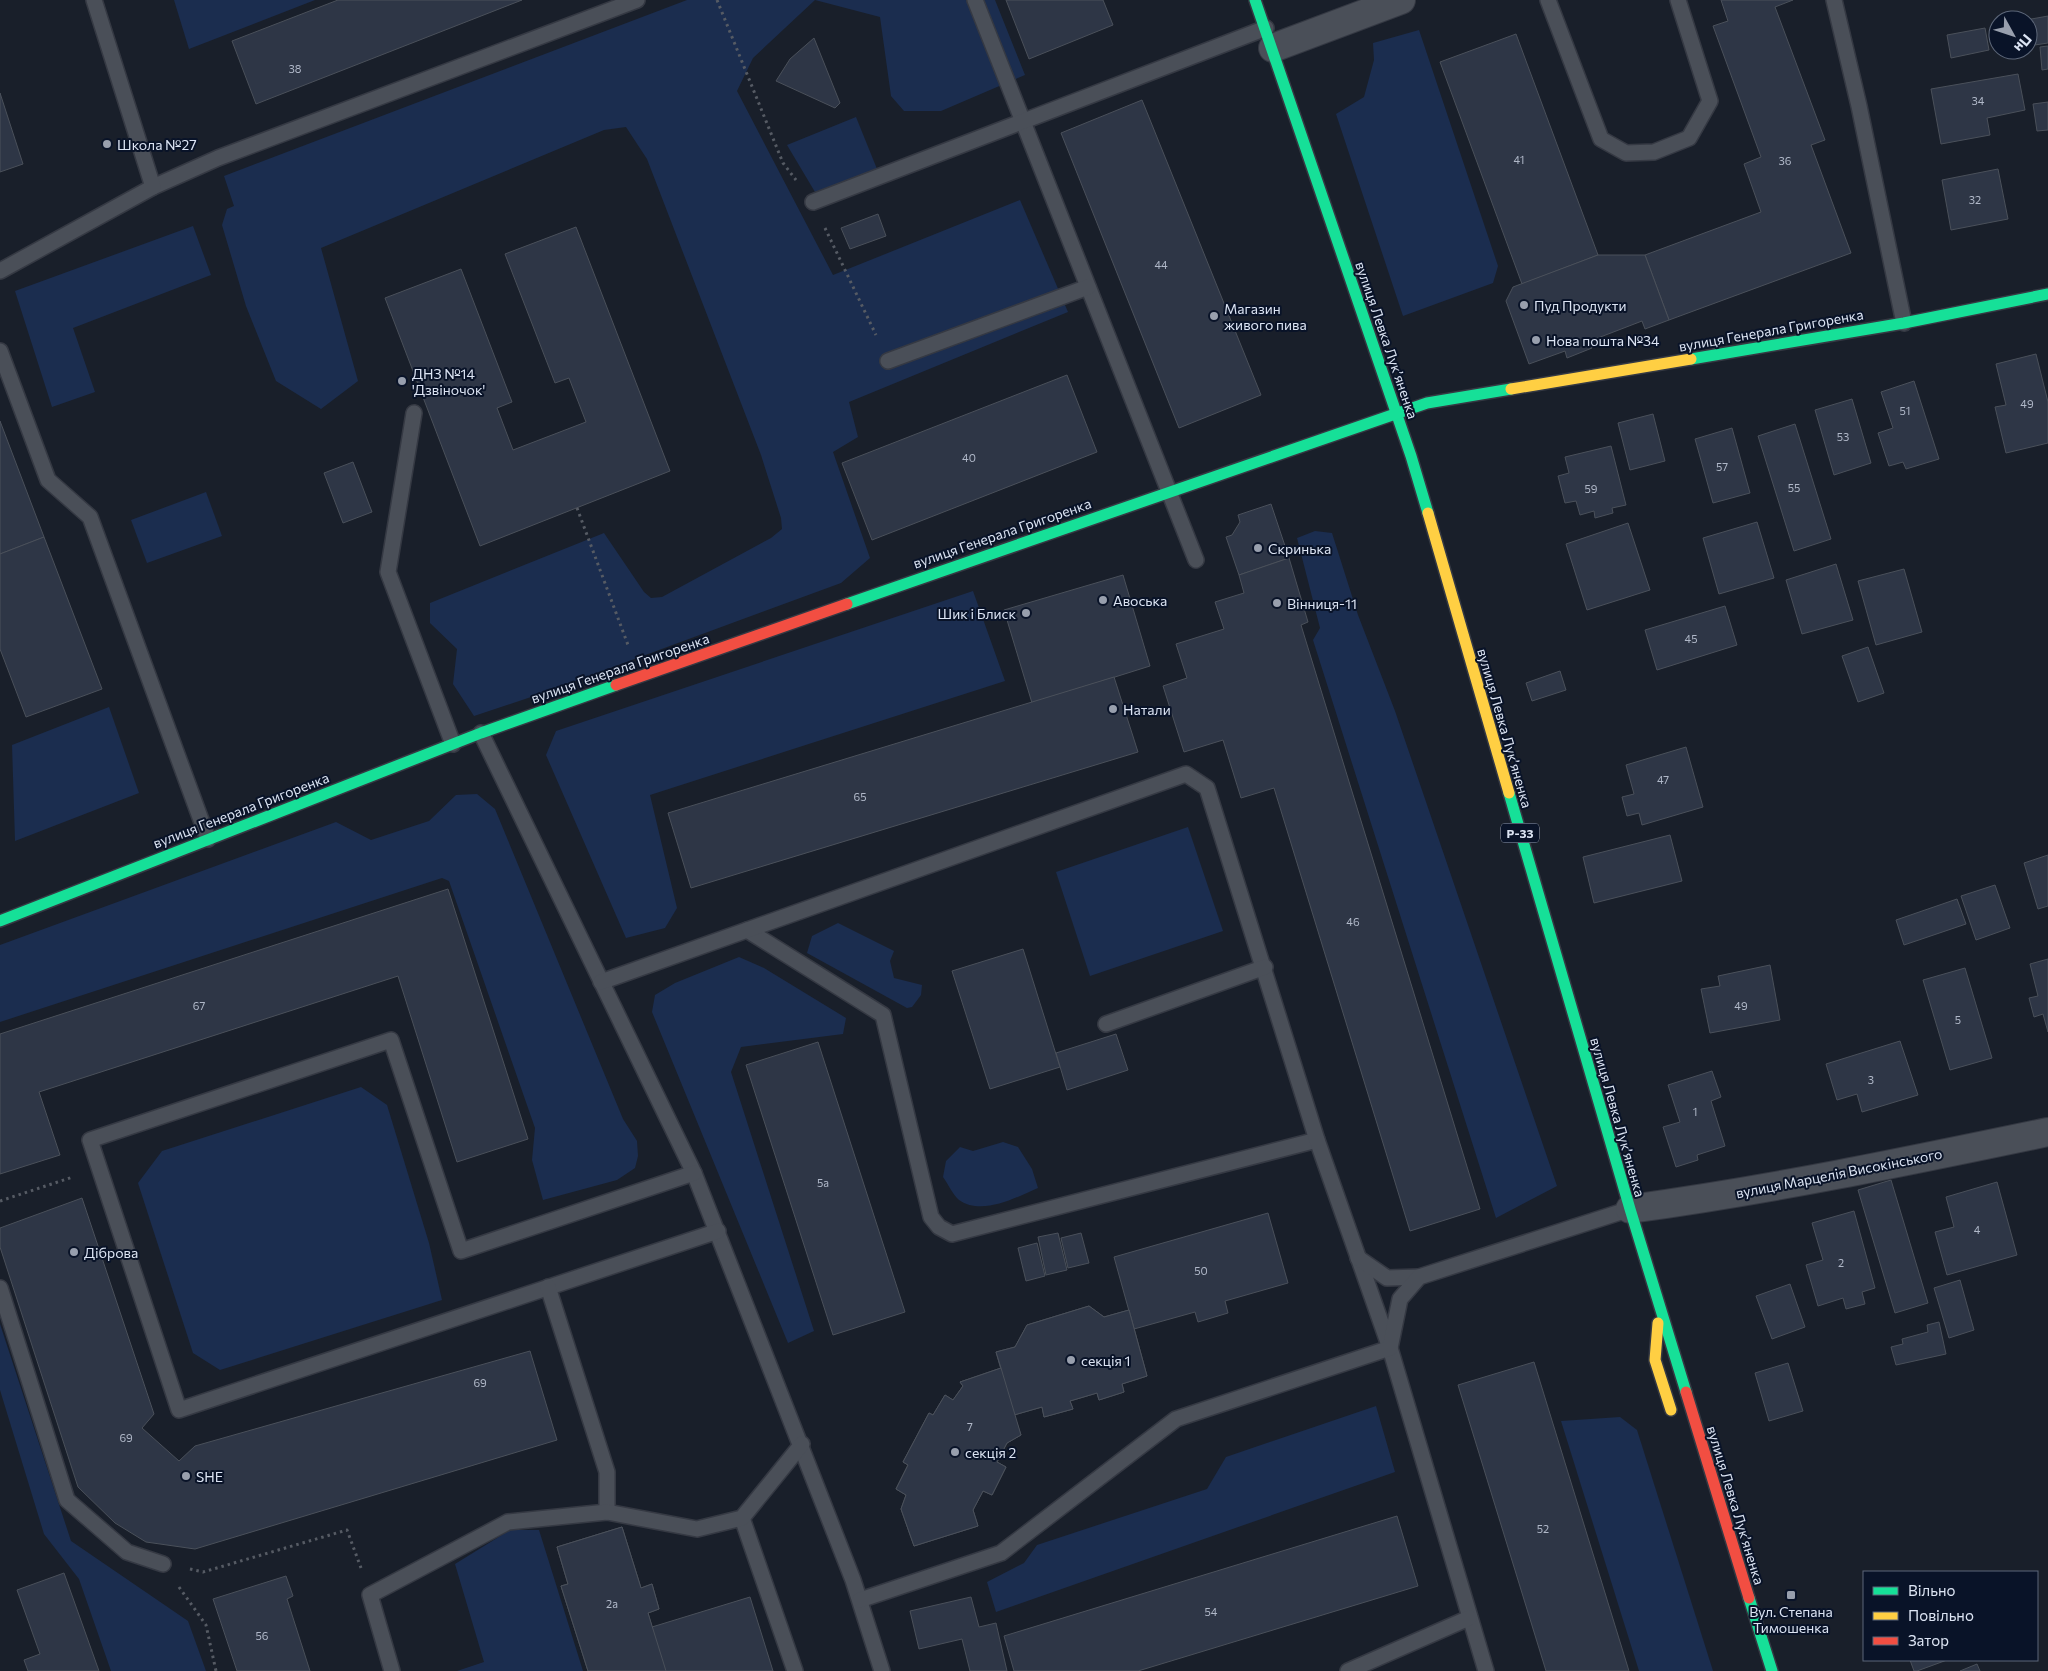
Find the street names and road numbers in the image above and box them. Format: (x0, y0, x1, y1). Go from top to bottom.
street label: вулиця Левка Лукʼяненка (1352, 259, 1422, 421)
street label: вулиця Генерала Григоренка (1677, 305, 1865, 355)
street label: вулиця Генерала Григоренка (911, 494, 1093, 572)
street label: вулиця Генерала Григоренка (529, 629, 711, 707)
street label: вулиця Левка Лукʼяненка (1474, 646, 1536, 810)
street label: вулиця Генерала Григоренка (151, 769, 331, 851)
road number: Р-33 (1501, 824, 1539, 842)
street label: вулиця Левка Лукʼяненка (1587, 1035, 1649, 1199)
street label: вулиця Марцелія Високінського (1734, 1145, 1944, 1201)
street label: вулиця Левка Лукʼяненка (1704, 1424, 1768, 1586)

